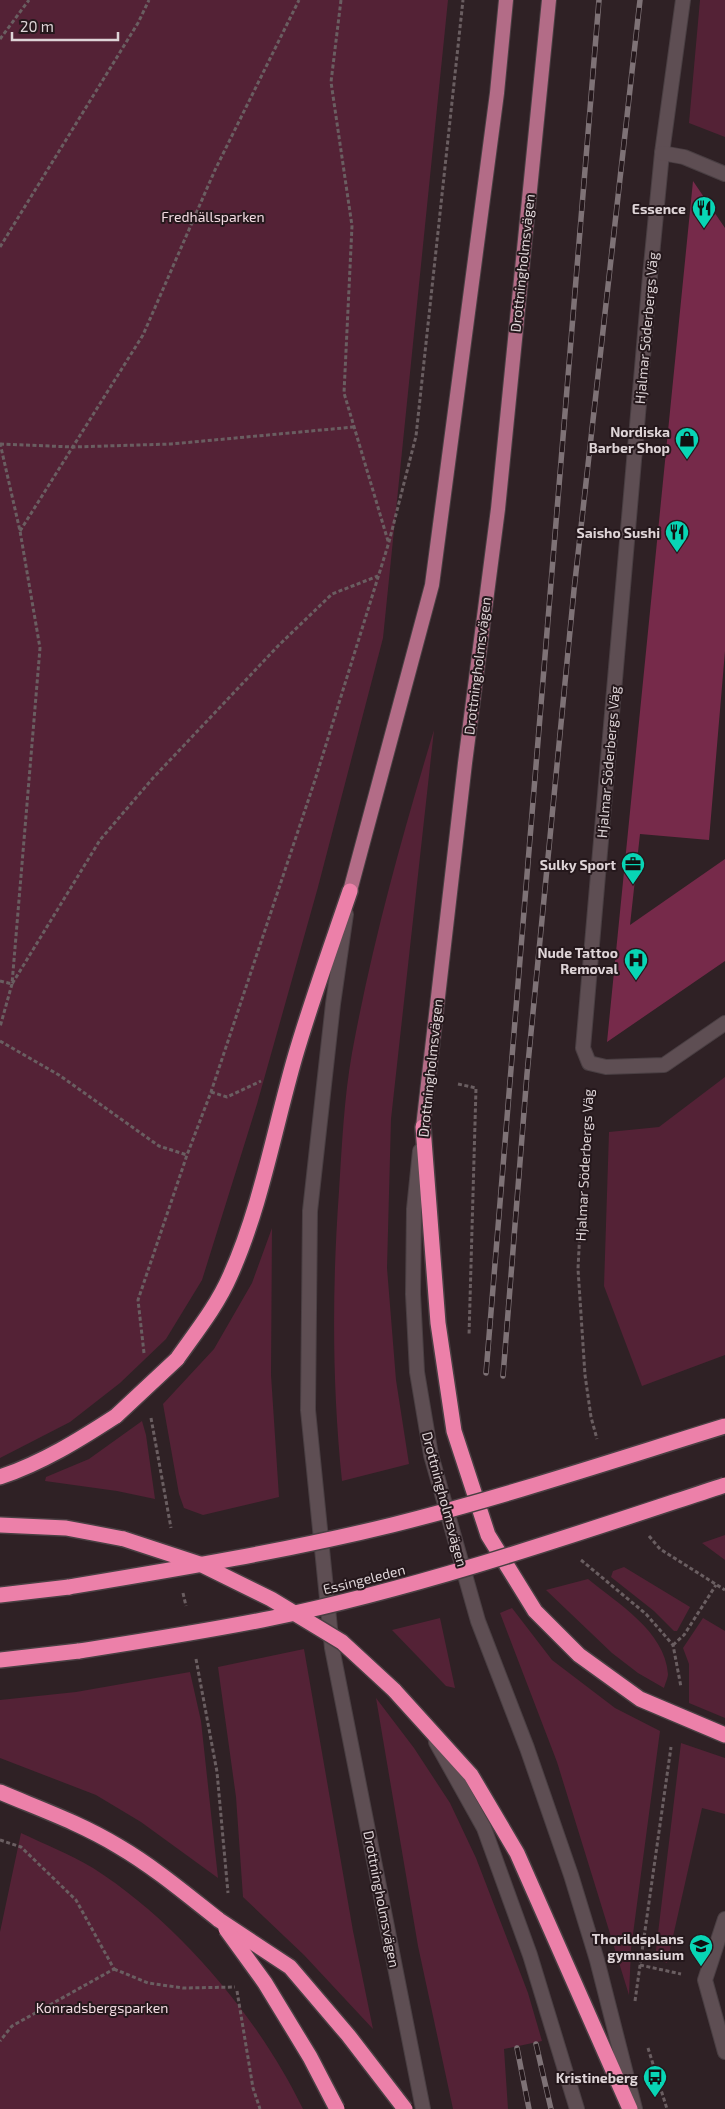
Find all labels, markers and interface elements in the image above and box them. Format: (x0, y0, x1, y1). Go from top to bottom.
scale bar (12, 10, 119, 42)
text: 20 m (20, 17, 54, 35)
street label: Drottningholmsvägen (506, 193, 538, 333)
restaurant icon: Essence (691, 195, 717, 229)
place label: Essence (632, 200, 686, 217)
park label: Fredhällsparken (161, 208, 265, 225)
street label: Hjalmar Söderbergs Väg (631, 251, 661, 405)
place label: Nordiska Barber Shop (589, 423, 670, 456)
shop icon: Nordiska Barber Shop (674, 426, 700, 460)
restaurant icon: Saisho Sushi (664, 519, 690, 553)
place label: Saisho Sushi (577, 524, 660, 541)
street label: Drottningholmsvägen (460, 596, 494, 736)
street label: Hjalmar Söderbergs Väg (593, 685, 623, 839)
office icon: Sulky Sport (620, 851, 646, 885)
place label: Sulky Sport (540, 856, 616, 873)
place label: Nude Tattoo Removal (537, 944, 618, 977)
hospital icon: Nude Tattoo Removal (623, 947, 649, 981)
street label: Drottningholmsvägen (414, 998, 446, 1138)
street label: Hjalmar Söderbergs Väg (572, 1088, 596, 1242)
street label: Drottningholmsvägen (419, 1430, 471, 1568)
street label: Essingeleden (321, 1561, 407, 1597)
street label: Drottningholmsvägen (360, 1829, 404, 1969)
place label: Thorildsplans gymnasium (592, 1930, 684, 1963)
school or university icon: Thorildsplans gymnasium (688, 1933, 714, 1967)
park label: Konradsbergsparken (36, 1999, 168, 2016)
bus stop icon: Kristineberg (642, 2064, 668, 2098)
place label: Kristineberg (556, 2069, 638, 2086)

